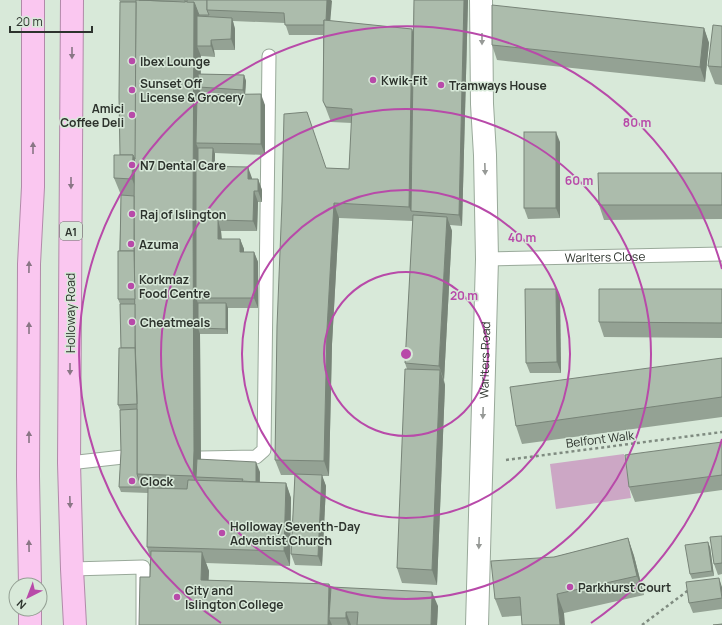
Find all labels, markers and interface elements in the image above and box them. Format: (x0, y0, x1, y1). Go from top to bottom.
scale bar (10, 8, 92, 34)
text: 20 m (16, 13, 43, 30)
one-way arrow (479, 33, 485, 46)
one-way arrow (69, 47, 75, 60)
place label: Ibex Lounge (140, 53, 210, 70)
marker: Ibex Lounge (127, 56, 137, 66)
place label: Kwik-Fit (381, 72, 428, 89)
place label: Sunset Off License & Grocery (140, 75, 244, 106)
marker: Kwik-Fit (368, 75, 378, 85)
place label: Tramways House (449, 77, 547, 94)
marker: Tramways House (436, 80, 446, 90)
marker: Sunset Off License & Grocery (127, 85, 137, 95)
place label: Amici Coffee Deli (60, 100, 124, 131)
marker: Amici Coffee Deli (127, 110, 137, 120)
text: 80 m (623, 114, 651, 131)
one-way arrow (30, 141, 36, 154)
place label: N7 Dental Care (140, 157, 226, 174)
marker: N7 Dental Care (127, 160, 137, 170)
one-way arrow (482, 163, 488, 176)
text: 60 m (565, 172, 593, 189)
one-way arrow (68, 177, 74, 190)
place label: Raj of Islington (140, 206, 226, 223)
marker: Raj of Islington (127, 209, 137, 219)
road number: A1 (60, 222, 82, 240)
text: 40 m (508, 229, 536, 246)
place label: Azuma (139, 236, 179, 253)
marker: Azuma (126, 239, 136, 249)
street label: Warlters Close (564, 247, 645, 266)
one-way arrow (26, 260, 32, 273)
place label: Korkmaz Food Centre (139, 271, 210, 302)
street label: Holloway Road (62, 273, 79, 353)
marker: Korkmaz Food Centre (126, 281, 136, 291)
text: 20 m (450, 287, 478, 304)
place label: Cheatmeals (140, 314, 211, 331)
marker: Cheatmeals (127, 317, 137, 327)
one-way arrow (26, 321, 32, 334)
street label: Warlters Road (475, 321, 494, 399)
centre of rings (399, 347, 413, 361)
one-way arrow (67, 363, 73, 376)
one-way arrow (479, 407, 486, 419)
street label: Belfont Walk (565, 426, 636, 452)
one-way arrow (26, 430, 32, 443)
place label: Clock (140, 473, 174, 490)
marker: Clock (127, 476, 137, 486)
one-way arrow (67, 496, 74, 508)
place label: Holloway Seventh-Day Adventist Church (230, 518, 360, 549)
marker: Holloway Seventh-Day Adventist Church (217, 528, 227, 538)
one-way arrow (475, 537, 482, 549)
one-way arrow (26, 539, 32, 552)
north arrow (8, 577, 48, 617)
place label: Parkhurst Court (578, 579, 671, 596)
place label: City and Islington College (185, 582, 284, 613)
marker: Parkhurst Court (565, 582, 575, 592)
marker: City and Islington College (172, 592, 182, 602)
text: N (13, 597, 29, 613)

